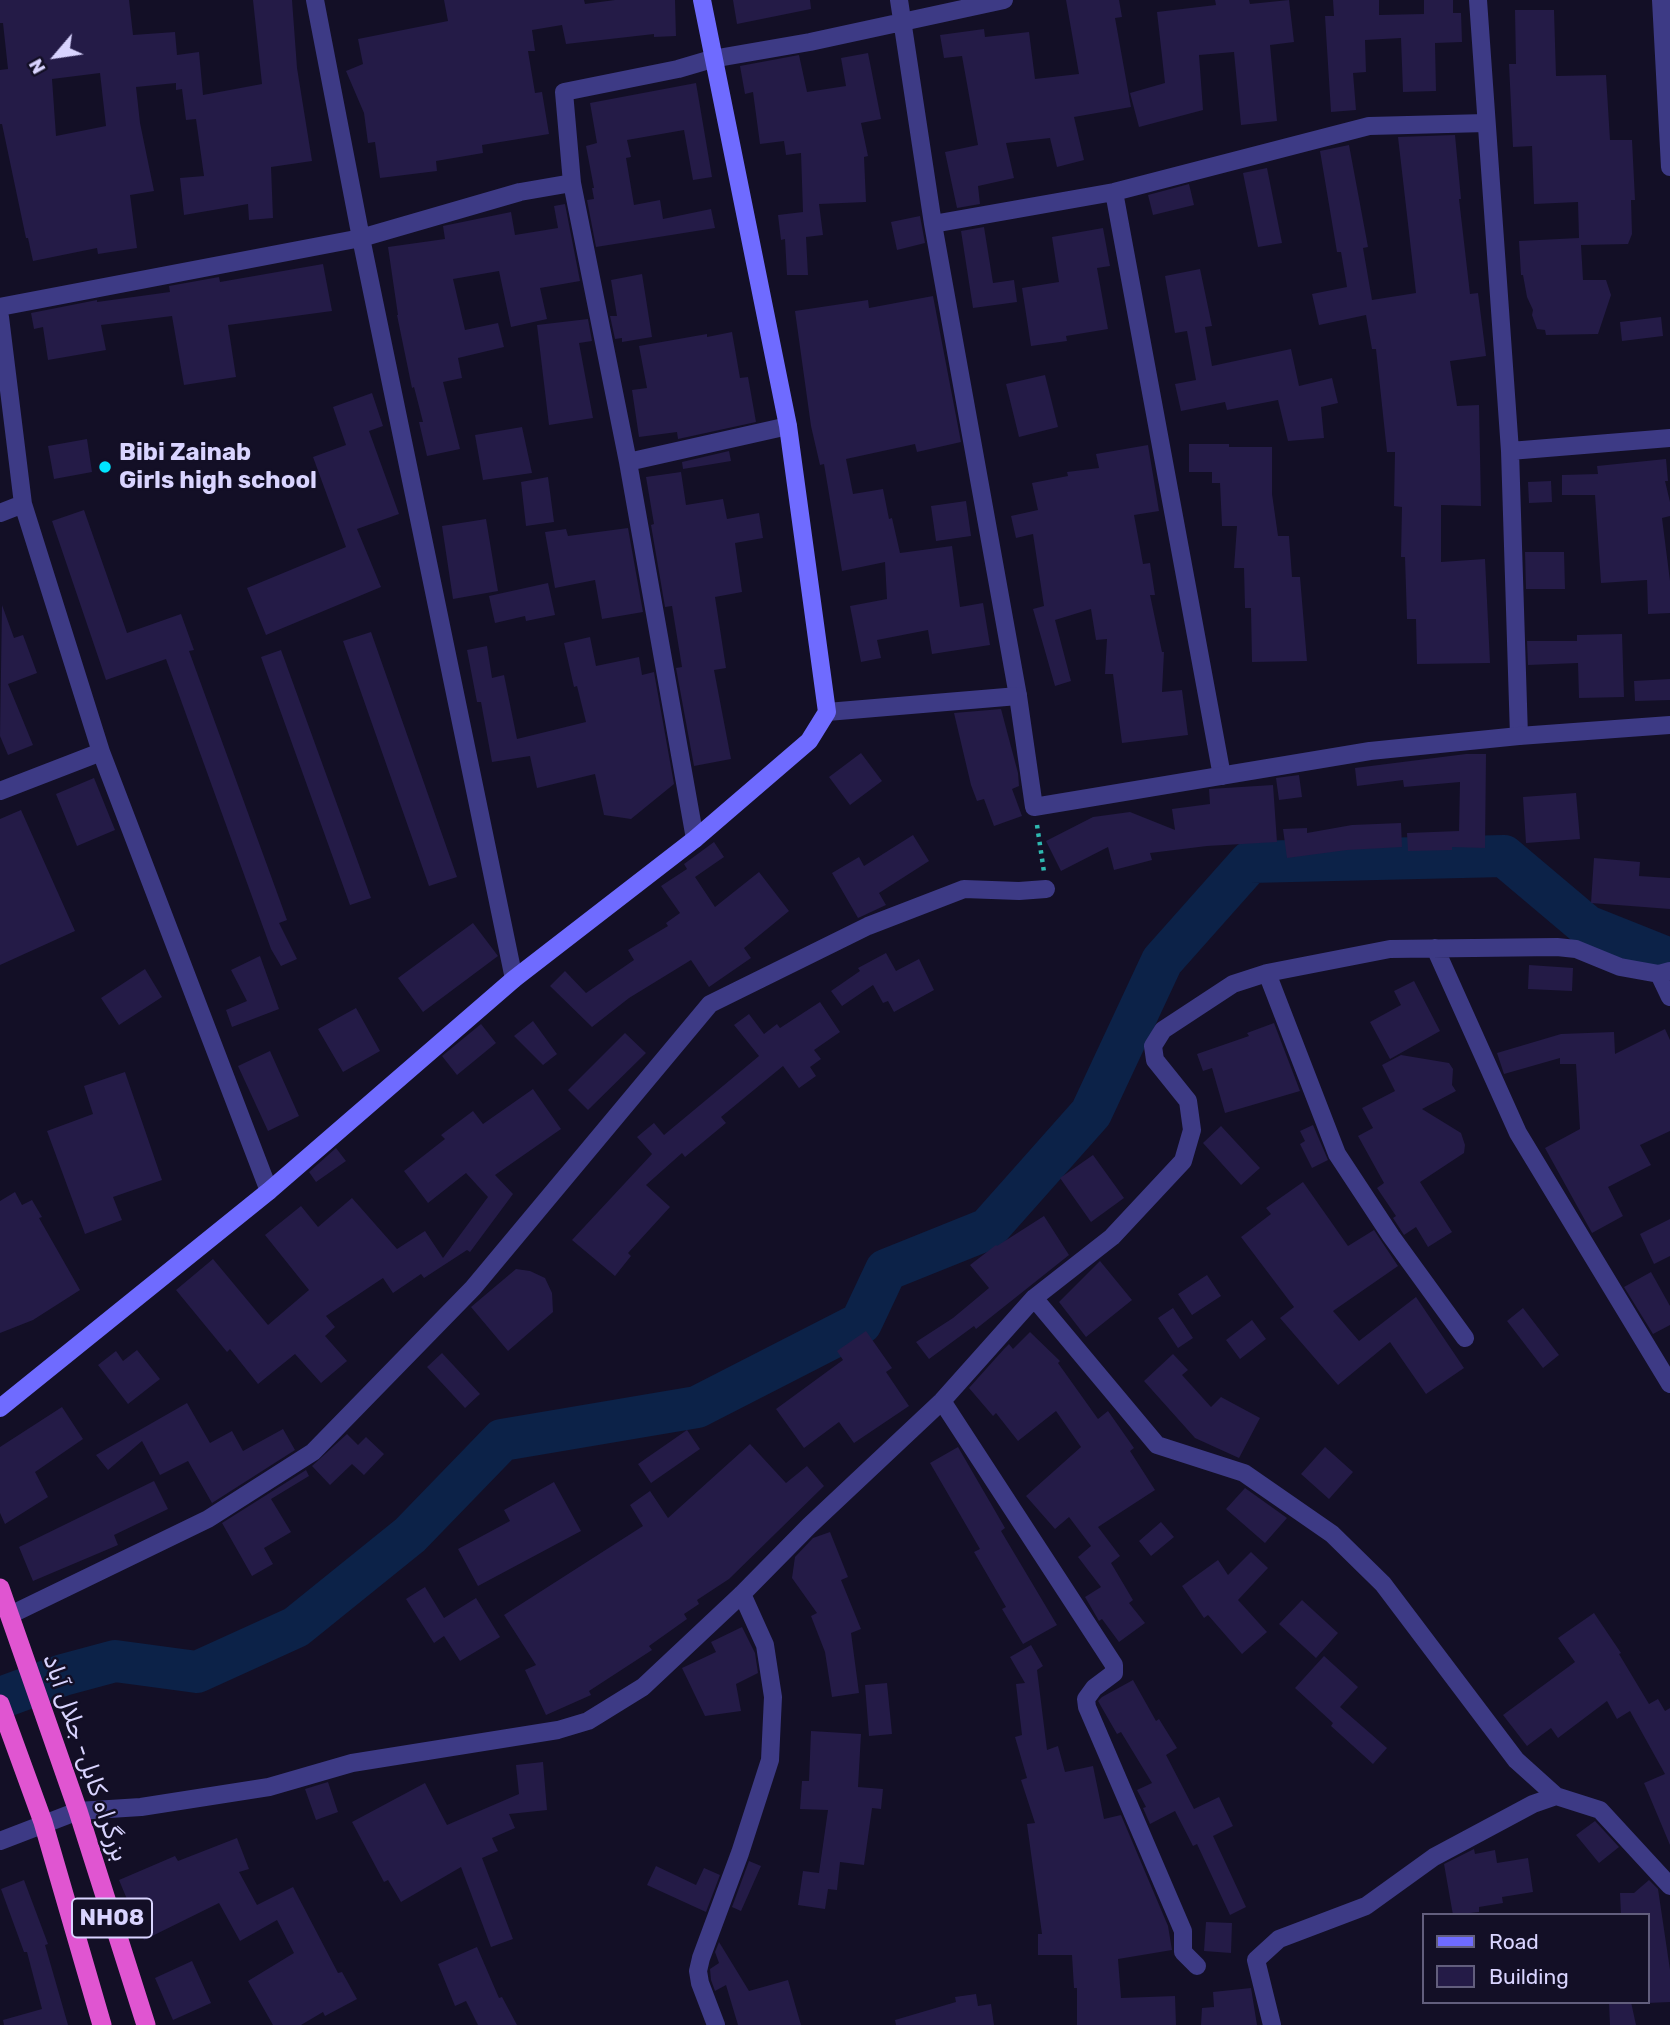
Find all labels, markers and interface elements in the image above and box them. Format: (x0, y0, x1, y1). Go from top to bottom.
north arrow (21, 21, 91, 91)
text: N (24, 55, 51, 78)
place label: Bibi Zainab Girls high school (119, 439, 317, 495)
marker: Bibi Zainab Girls high school (97, 459, 113, 475)
street label: بزرگراه کابل- جلال آباد (36, 1650, 134, 1866)
road number: NH08 (72, 1898, 152, 1938)
legend (1422, 1913, 1649, 2004)
text: Road (1489, 1929, 1539, 1954)
text: Building (1489, 1964, 1569, 1989)

